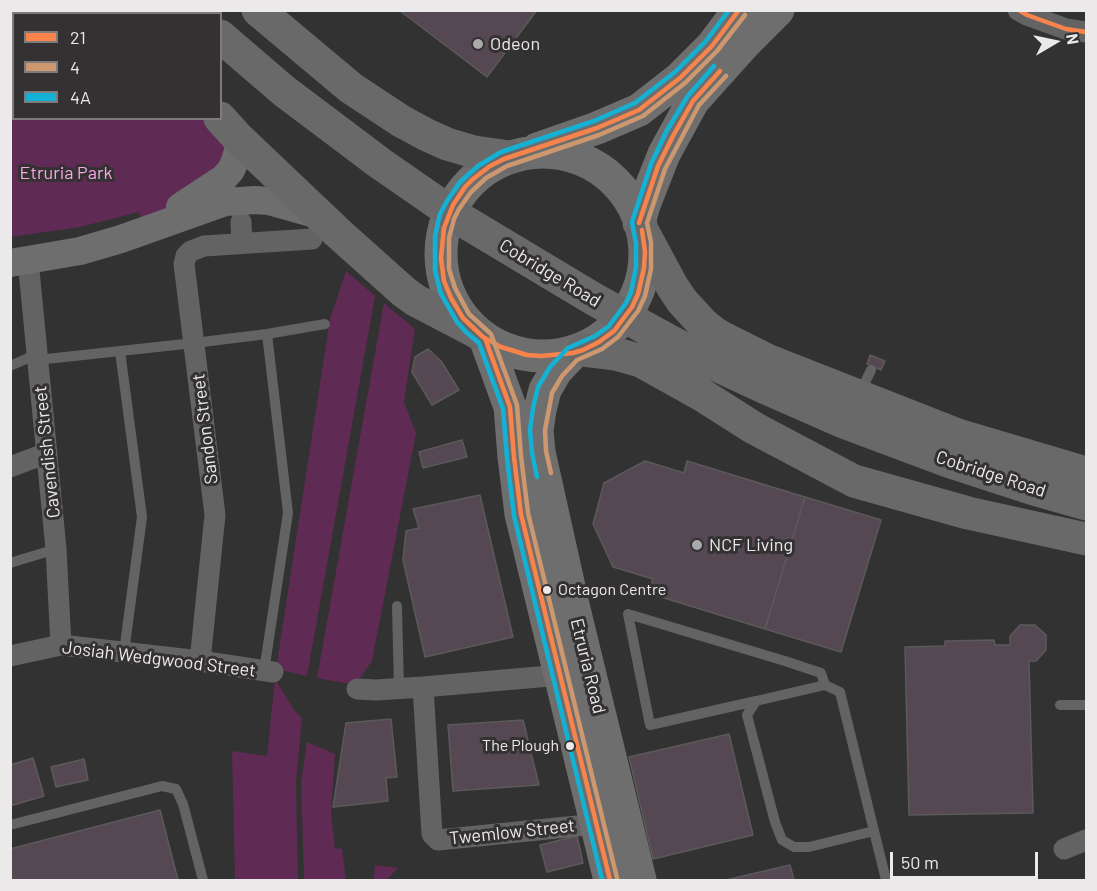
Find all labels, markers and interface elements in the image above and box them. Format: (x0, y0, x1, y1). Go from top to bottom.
legend (12, 12, 222, 120)
north arrow (1025, 12, 1085, 72)
text: 21 (70, 26, 86, 48)
text: N (1063, 32, 1083, 46)
place label: Odeon (490, 33, 540, 55)
marker: Odeon (471, 37, 485, 51)
text: 4 (70, 56, 80, 78)
text: 4A (70, 86, 91, 108)
park label: Etruria Park (20, 162, 112, 184)
street label: Cobridge Road (496, 234, 604, 312)
street label: Sandon Street (187, 372, 223, 486)
street label: Cavendish Street (29, 385, 65, 519)
street label: Cobridge Road (933, 446, 1049, 502)
place label: NCF Living (709, 534, 793, 556)
marker: NCF Living (690, 538, 704, 552)
place label: Octagon Centre (558, 580, 666, 600)
marker: Octagon Centre (541, 584, 553, 596)
street label: Etruria Road (566, 616, 610, 716)
street label: Josiah Wedgwood Street (61, 636, 257, 682)
place label: The Plough (482, 736, 559, 756)
marker: The Plough (564, 740, 576, 752)
street label: Twemlow Street (448, 815, 576, 849)
scale bar (893, 840, 1042, 878)
text: 50 m (901, 851, 939, 873)

